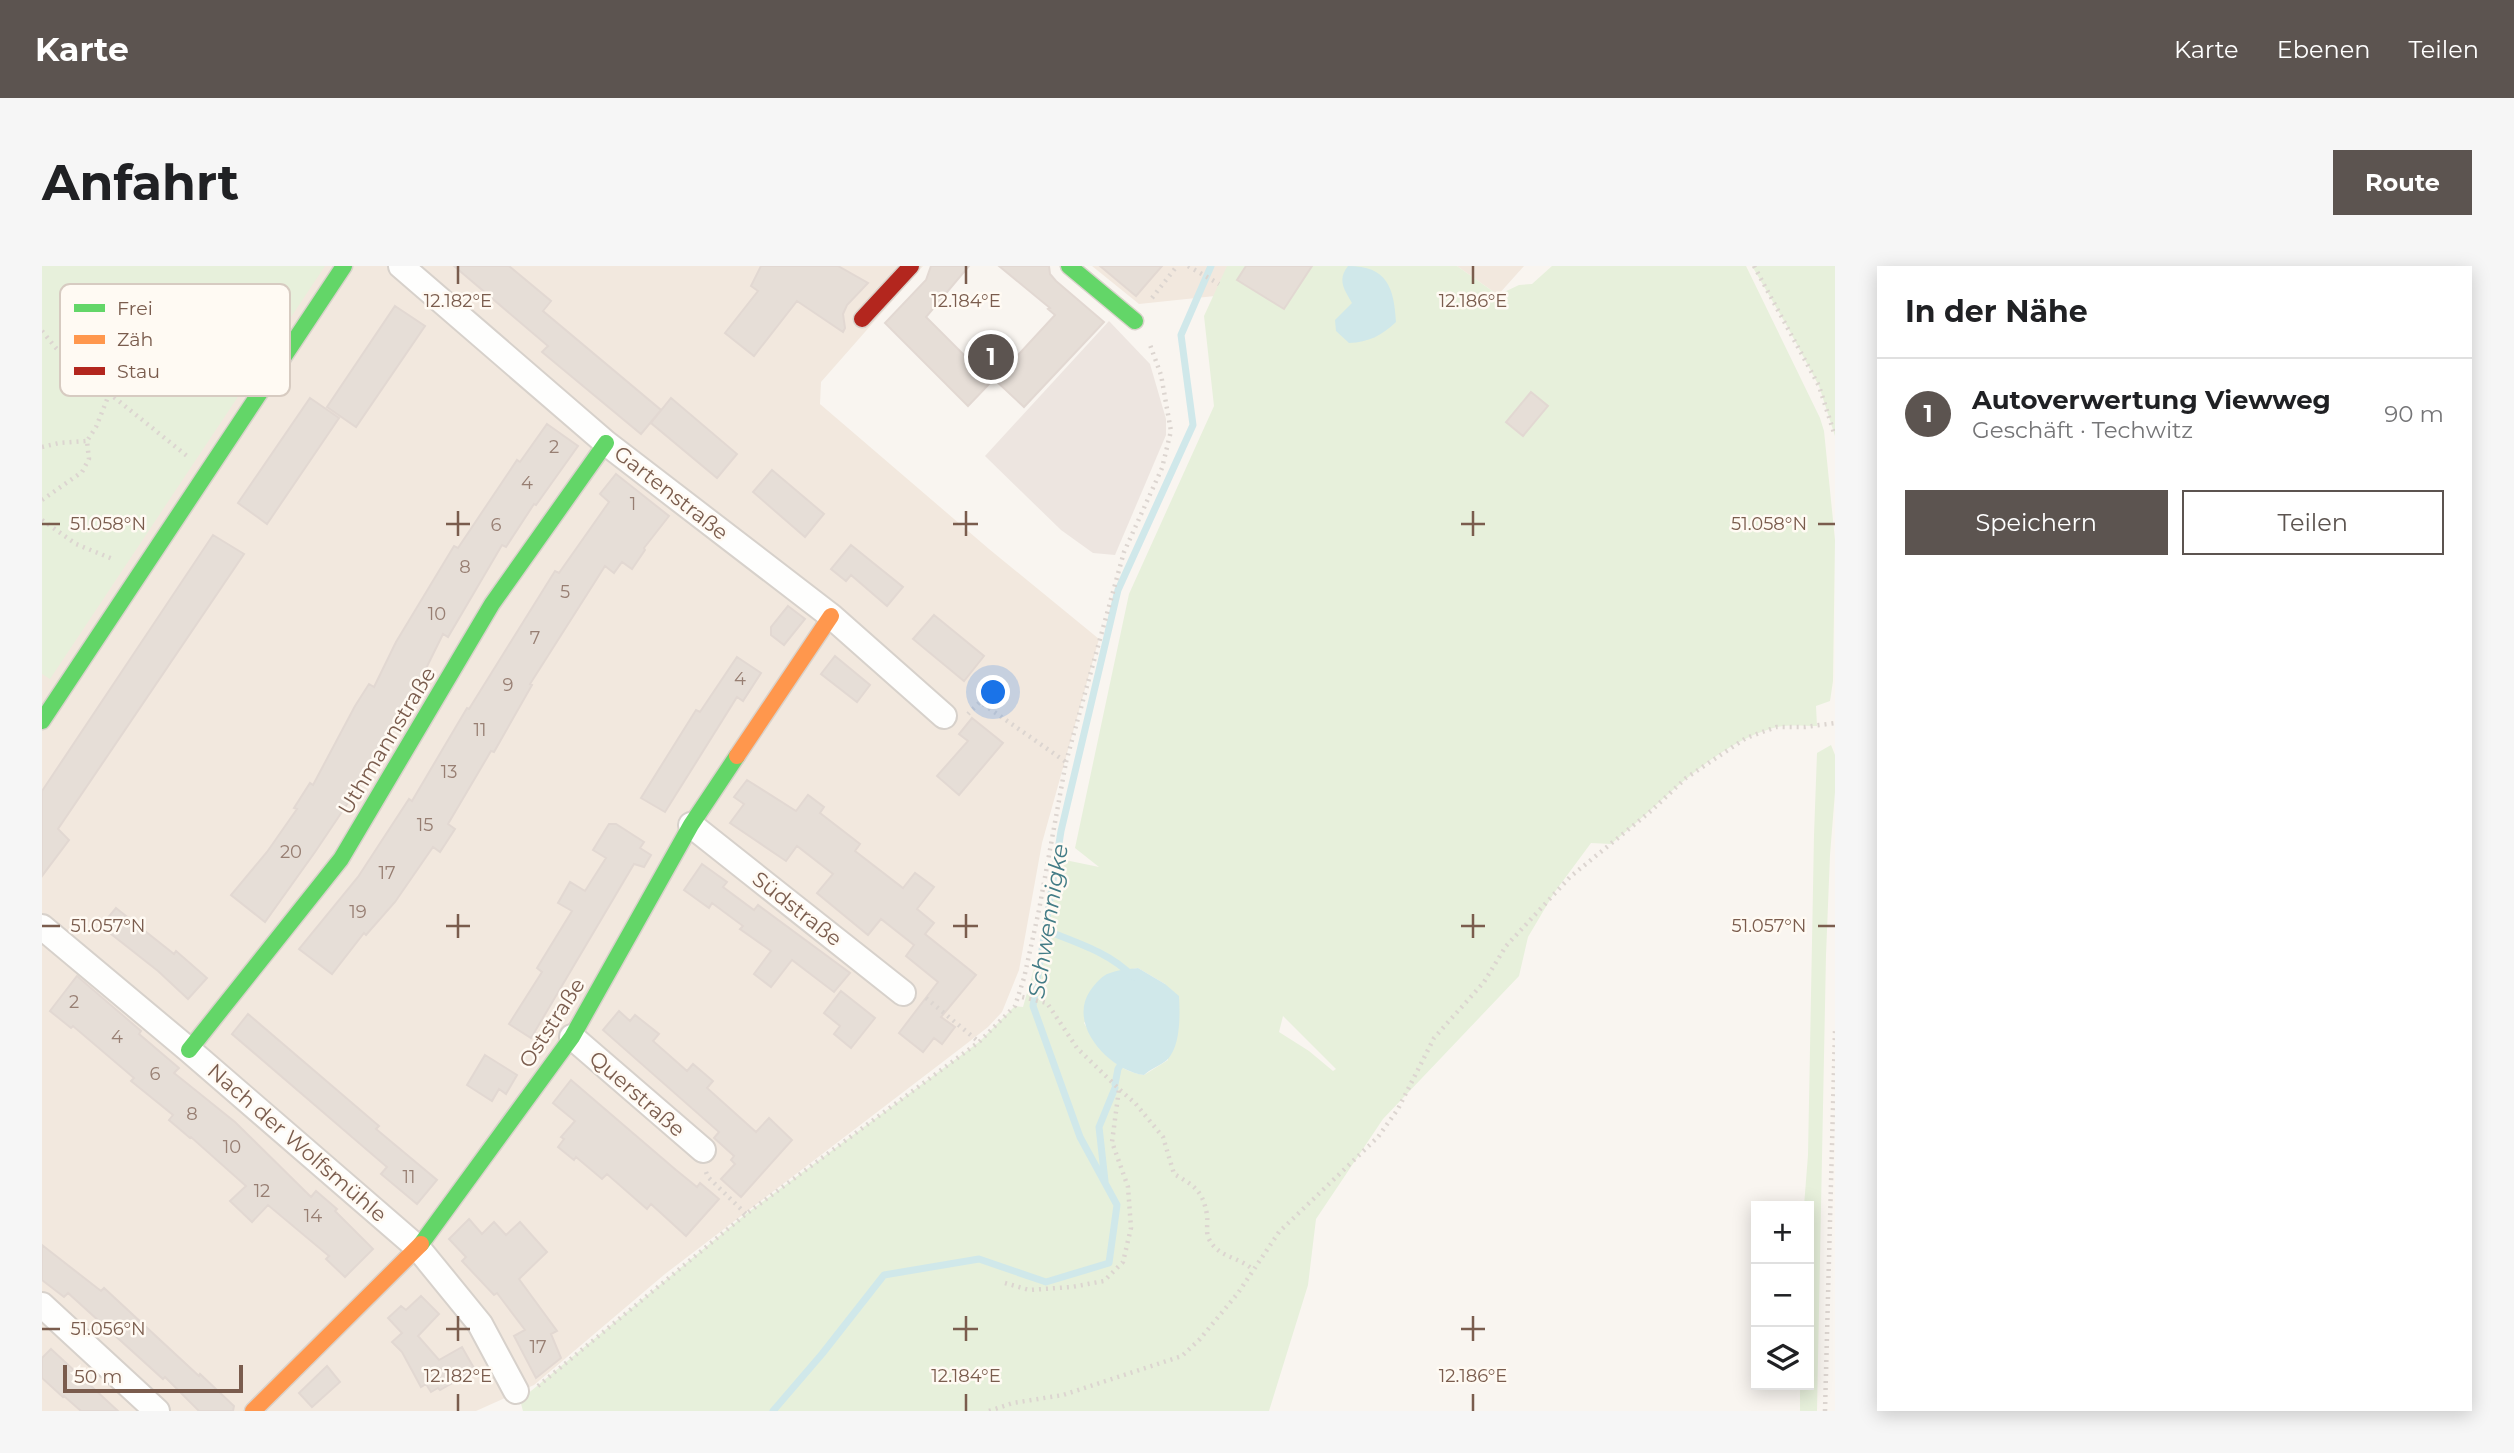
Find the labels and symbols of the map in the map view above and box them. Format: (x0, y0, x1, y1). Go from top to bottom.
legend (60, 284, 290, 396)
text: 12.182°E (424, 290, 492, 312)
text: 12.184°E (931, 290, 1001, 312)
text: 12.186°E (1439, 290, 1507, 312)
text: Frei (117, 297, 153, 320)
text: Zäh (117, 328, 153, 351)
pin: 1 (968, 331, 1014, 383)
text: Stau (117, 360, 160, 383)
house number: 2 (549, 436, 559, 458)
street label: Gartenstraße (609, 440, 733, 545)
house number: 4 (521, 472, 533, 494)
house number: 1 (630, 493, 636, 515)
text: 51.058°N (70, 513, 146, 535)
text: 51.058°N (1731, 513, 1807, 535)
house number: 6 (491, 514, 502, 536)
house number: 8 (459, 556, 471, 578)
house number: 5 (560, 581, 570, 603)
house number: 10 (428, 603, 446, 625)
house number: 7 (530, 627, 540, 649)
street label: Uthmannstraße (333, 662, 441, 819)
house number: 4 (734, 668, 746, 690)
house number: 9 (503, 674, 514, 696)
your location (976, 675, 1010, 709)
house number: 11 (474, 719, 487, 741)
house number: 13 (441, 761, 457, 783)
house number: 15 (417, 814, 433, 836)
house number: 20 (280, 841, 302, 863)
water label: Schwennigke (1022, 842, 1074, 1000)
house number: 17 (378, 862, 396, 884)
street label: Südstraße (748, 866, 847, 951)
house number: 19 (349, 901, 367, 923)
text: 51.057°N (70, 915, 146, 937)
text: 51.057°N (1731, 915, 1807, 937)
street label: Oststraße (513, 973, 590, 1072)
house number: 2 (69, 991, 79, 1013)
house number: 4 (111, 1026, 123, 1048)
street label: Querstraße (585, 1045, 690, 1142)
street label: Nach der Wolfsmühle (203, 1058, 392, 1227)
house number: 6 (150, 1063, 161, 1085)
house number: 8 (186, 1103, 198, 1125)
house number: 10 (223, 1136, 241, 1158)
house number: 11 (403, 1166, 416, 1188)
house number: 12 (254, 1180, 270, 1202)
house number: 14 (304, 1205, 322, 1227)
text: 51.056°N (70, 1318, 146, 1340)
house number: 17 (529, 1336, 547, 1358)
scale bar (63, 1362, 243, 1394)
text: 12.182°E (424, 1365, 492, 1387)
text: 12.184°E (931, 1365, 1001, 1387)
text: 12.186°E (1439, 1365, 1507, 1387)

